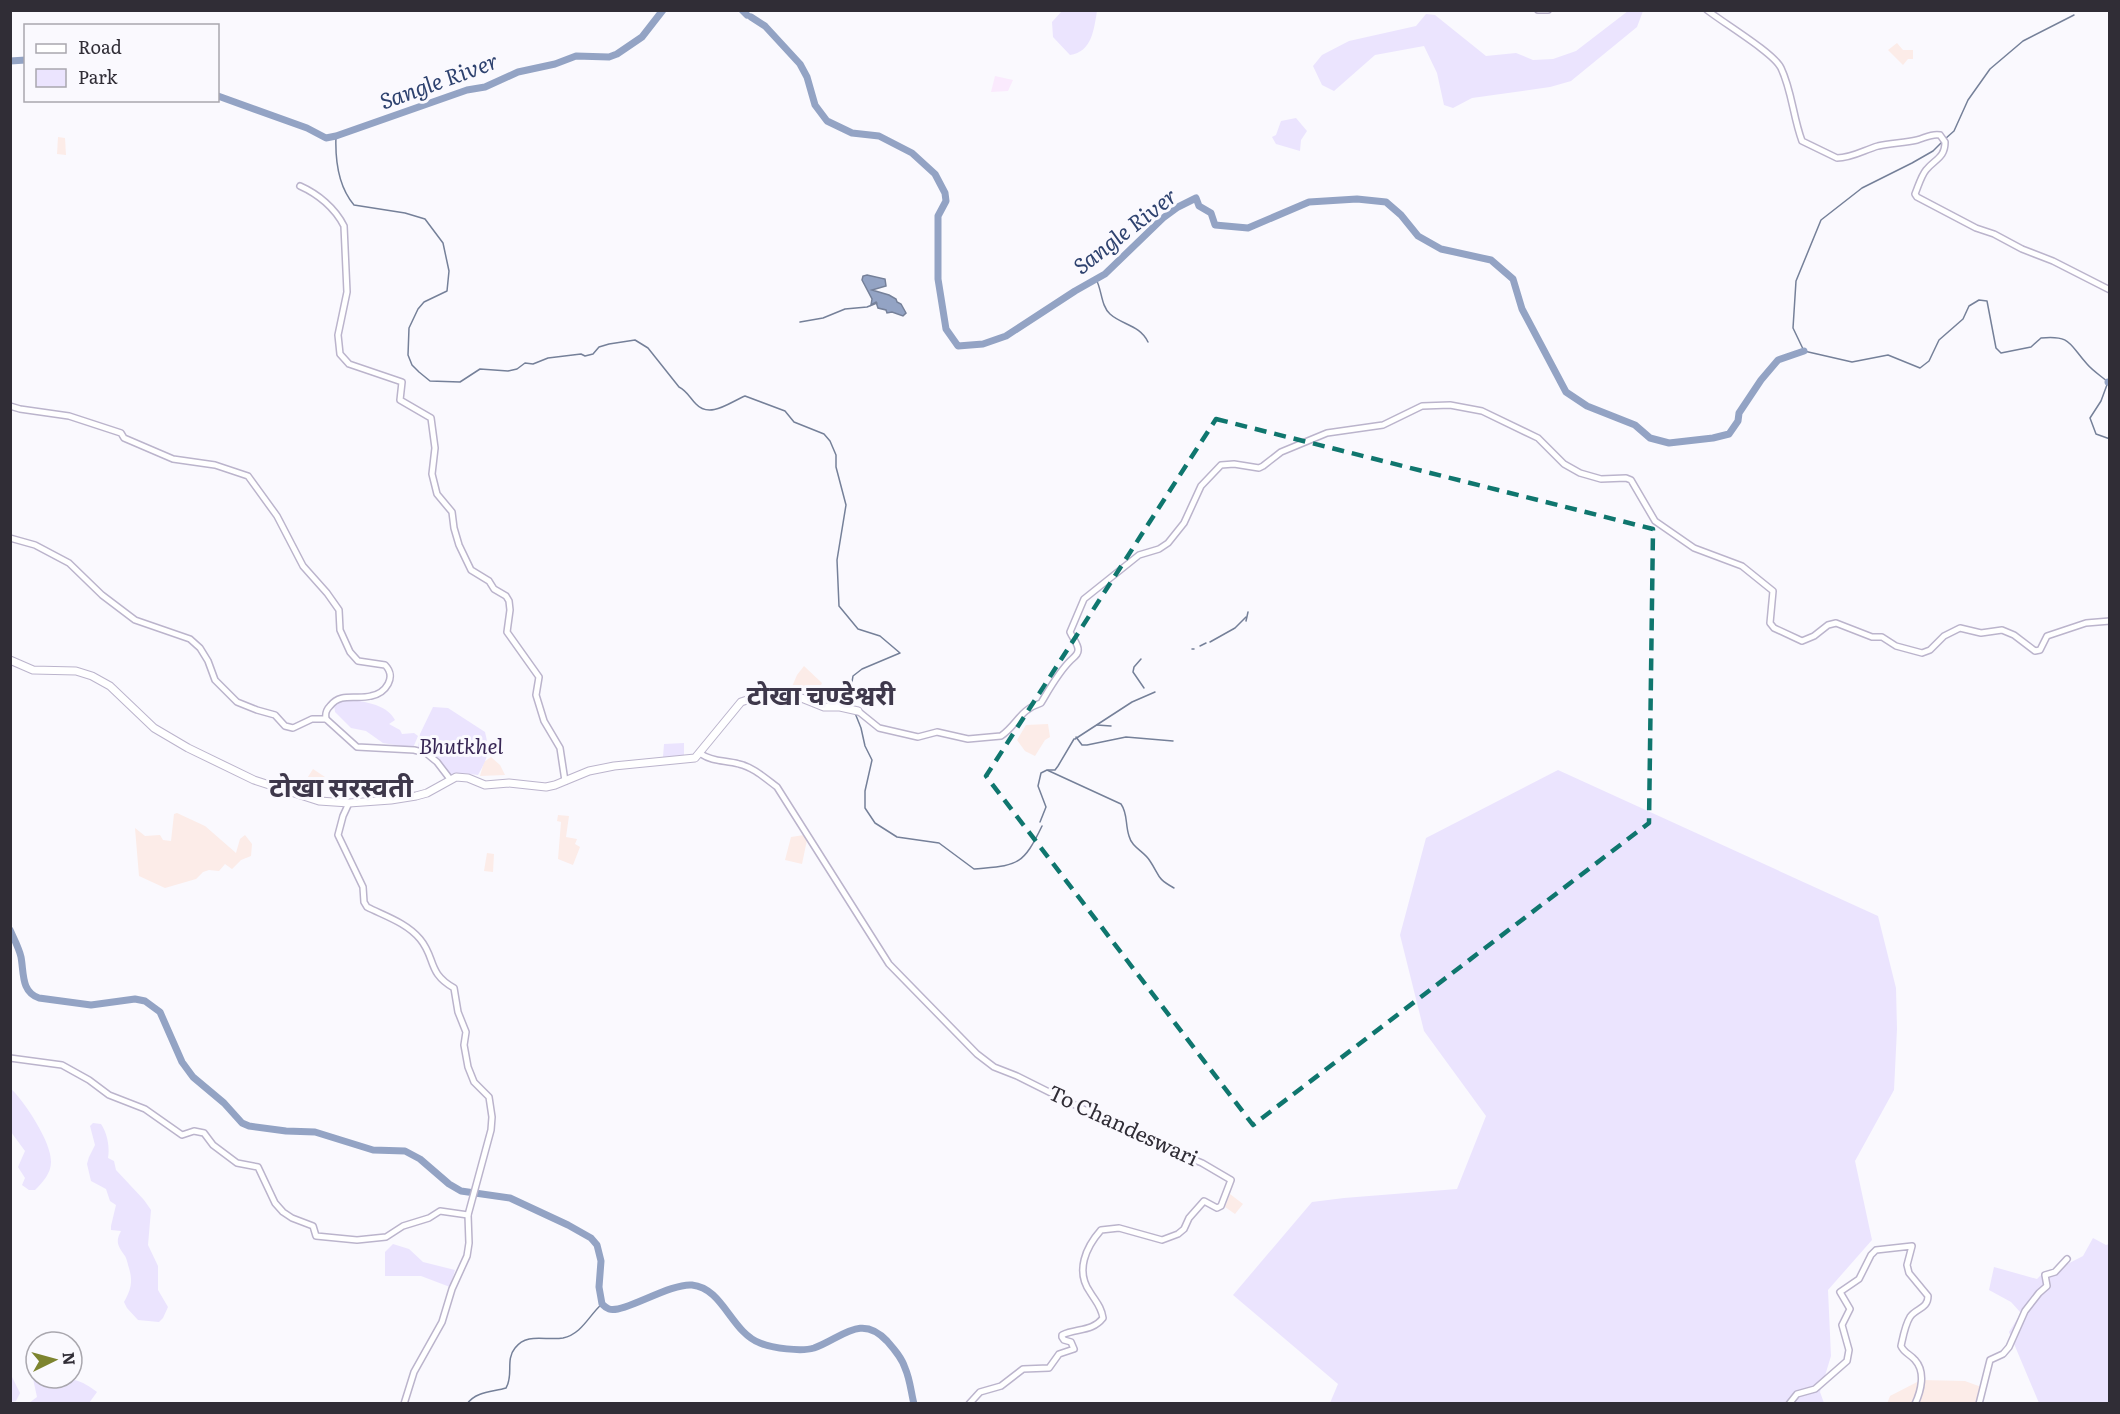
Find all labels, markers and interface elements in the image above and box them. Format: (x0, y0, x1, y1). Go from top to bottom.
legend (24, 24, 219, 102)
text: Road (78, 33, 122, 60)
water label: Sangle River (375, 43, 502, 116)
text: Park (78, 63, 119, 90)
water label: Sangle River (1065, 179, 1183, 281)
district label: टोखा चण्डेश्वरी (747, 673, 896, 713)
park label: Bhutkhel (419, 729, 503, 760)
district label: टोखा सरस्वती (269, 765, 414, 805)
street label: To Chandeswari (1044, 1075, 1204, 1172)
north arrow (24, 1330, 84, 1390)
text: N (57, 1351, 82, 1366)

